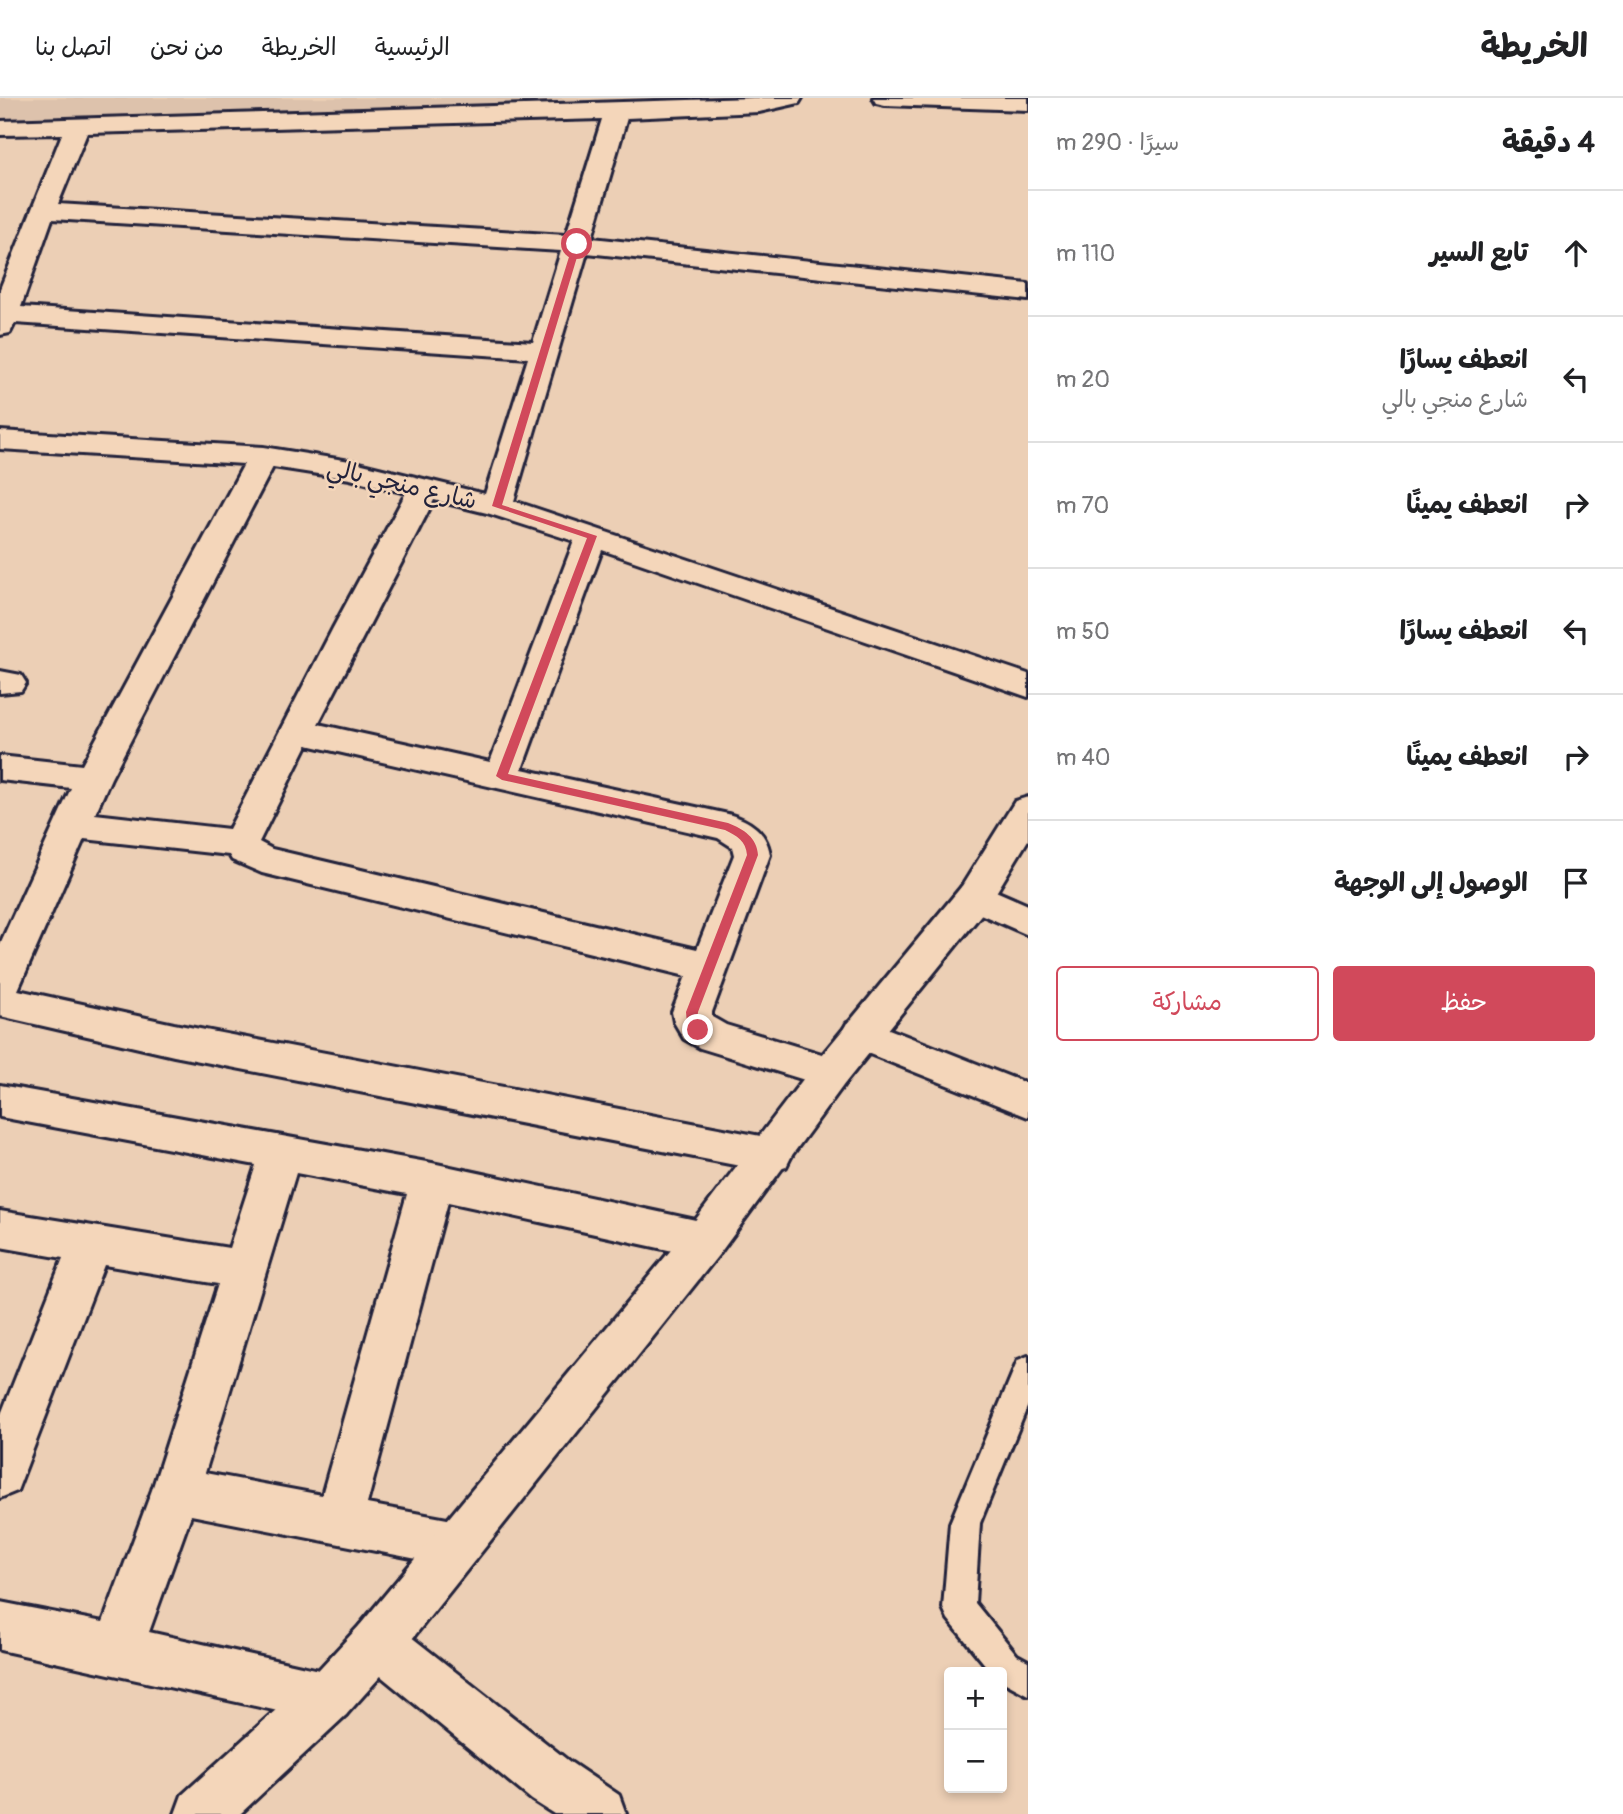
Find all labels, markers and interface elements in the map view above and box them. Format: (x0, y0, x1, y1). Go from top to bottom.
text: الخريطة (1481, 26, 1588, 67)
text: اتصل بنا (35, 33, 112, 62)
text: من نحن (150, 33, 224, 62)
text: الخريطة (262, 33, 337, 62)
text: الرئيسية (375, 33, 450, 62)
text: 4 دقيقة (1502, 124, 1595, 161)
text: سيرًا · 290 m (1056, 128, 1179, 157)
route start (561, 228, 592, 259)
icon: ahead (1557, 234, 1595, 272)
text: تابع السير (1430, 237, 1528, 269)
text: 110 m (1056, 239, 1115, 268)
text: انعطف يسارًا (1399, 344, 1528, 376)
icon: left (1557, 360, 1595, 398)
text: 20 m (1056, 365, 1110, 394)
text: شارع منجي بالي (1382, 385, 1528, 414)
street label: شارع منجي بالي (323, 453, 480, 522)
icon: right (1557, 486, 1595, 524)
text: انعطف يمينًا (1406, 489, 1528, 521)
text: 70 m (1056, 491, 1109, 520)
icon: left (1557, 612, 1595, 650)
text: انعطف يسارًا (1399, 615, 1528, 647)
text: 50 m (1056, 617, 1110, 646)
icon: right (1557, 738, 1595, 776)
text: انعطف يمينًا (1406, 741, 1528, 773)
text: 40 m (1056, 743, 1111, 772)
icon: arrive (1557, 864, 1595, 902)
text: الوصول إلى الوجهة (1334, 867, 1528, 899)
button: مشاركة (1056, 966, 1319, 1041)
button: حفظ (1333, 966, 1595, 1041)
route end (682, 1014, 713, 1045)
map controls (944, 1667, 1007, 1793)
button: + (944, 1667, 1007, 1730)
button: − (944, 1730, 1007, 1793)

